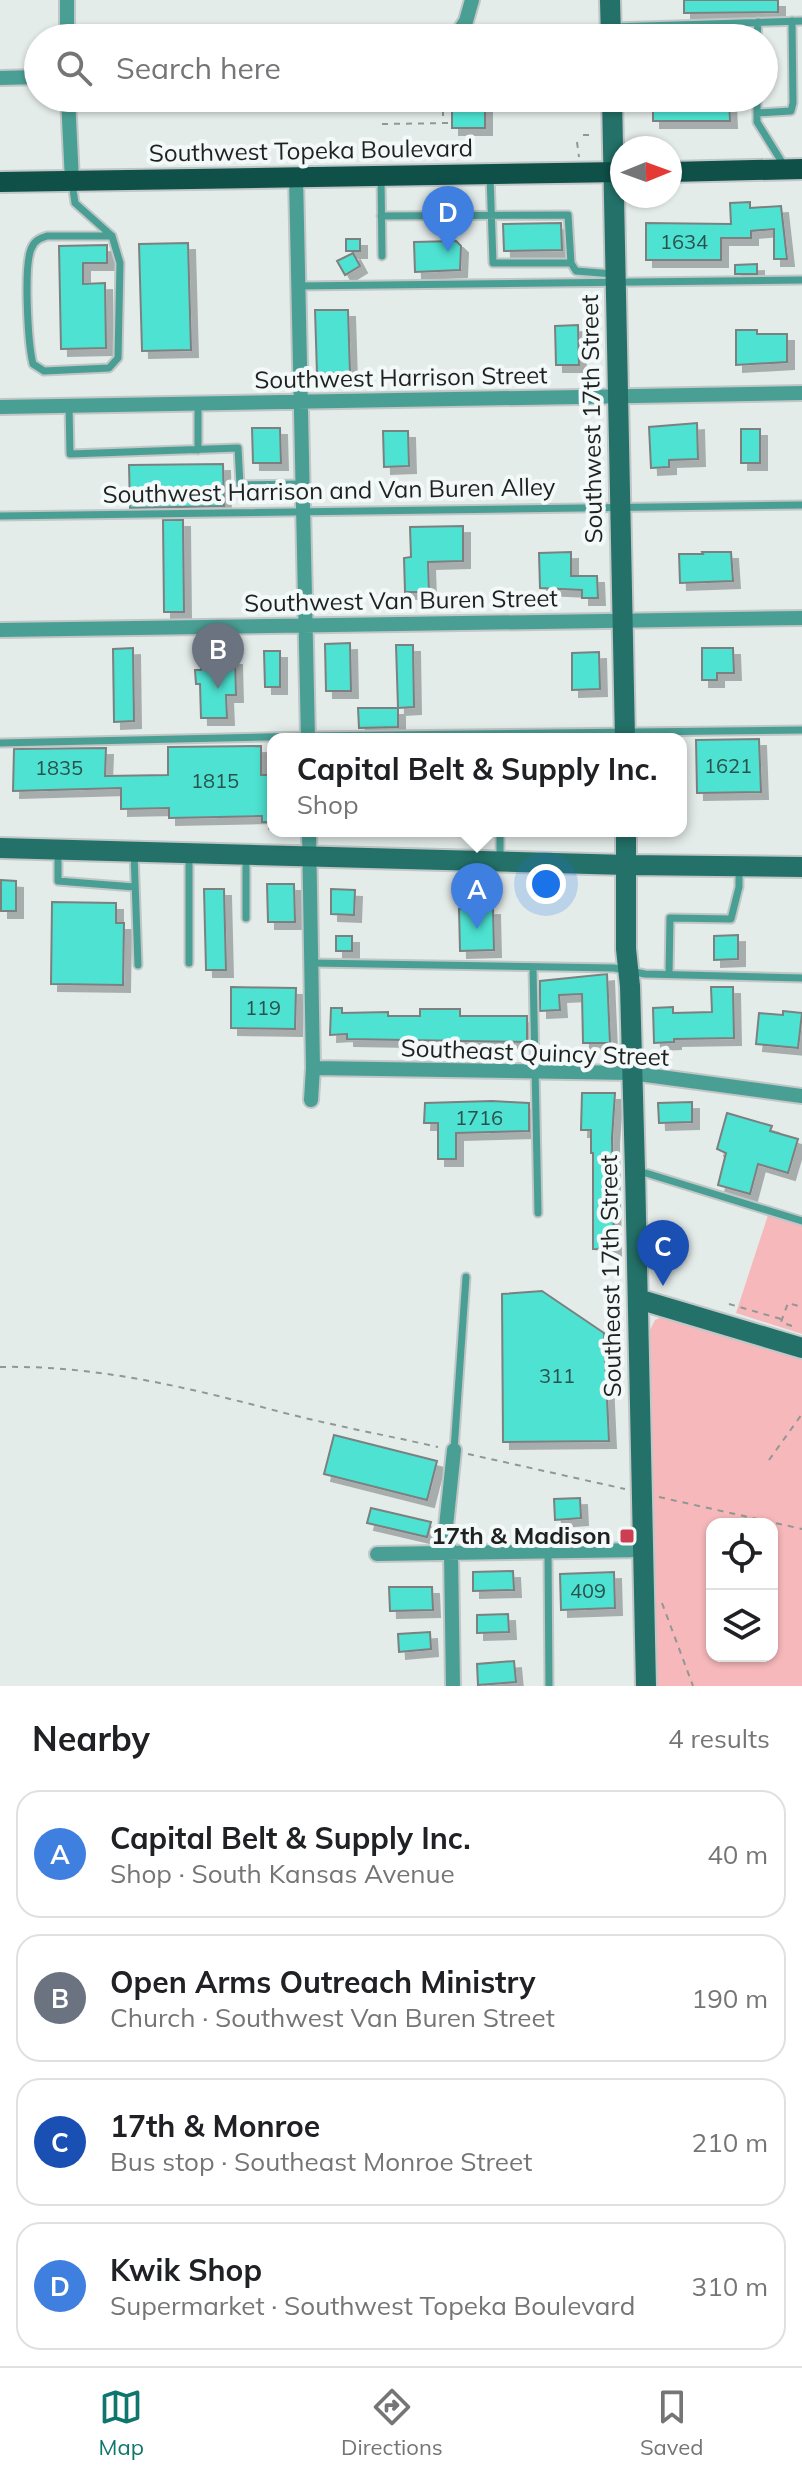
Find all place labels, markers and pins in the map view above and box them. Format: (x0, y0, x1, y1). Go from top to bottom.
pin: D (422, 186, 474, 252)
pin: B (192, 623, 244, 689)
pin: A (451, 863, 503, 929)
pin: C (637, 1220, 689, 1286)
place label: 17th & Madison (431, 1520, 611, 1550)
marker: 17th & Madison (618, 1527, 636, 1545)

